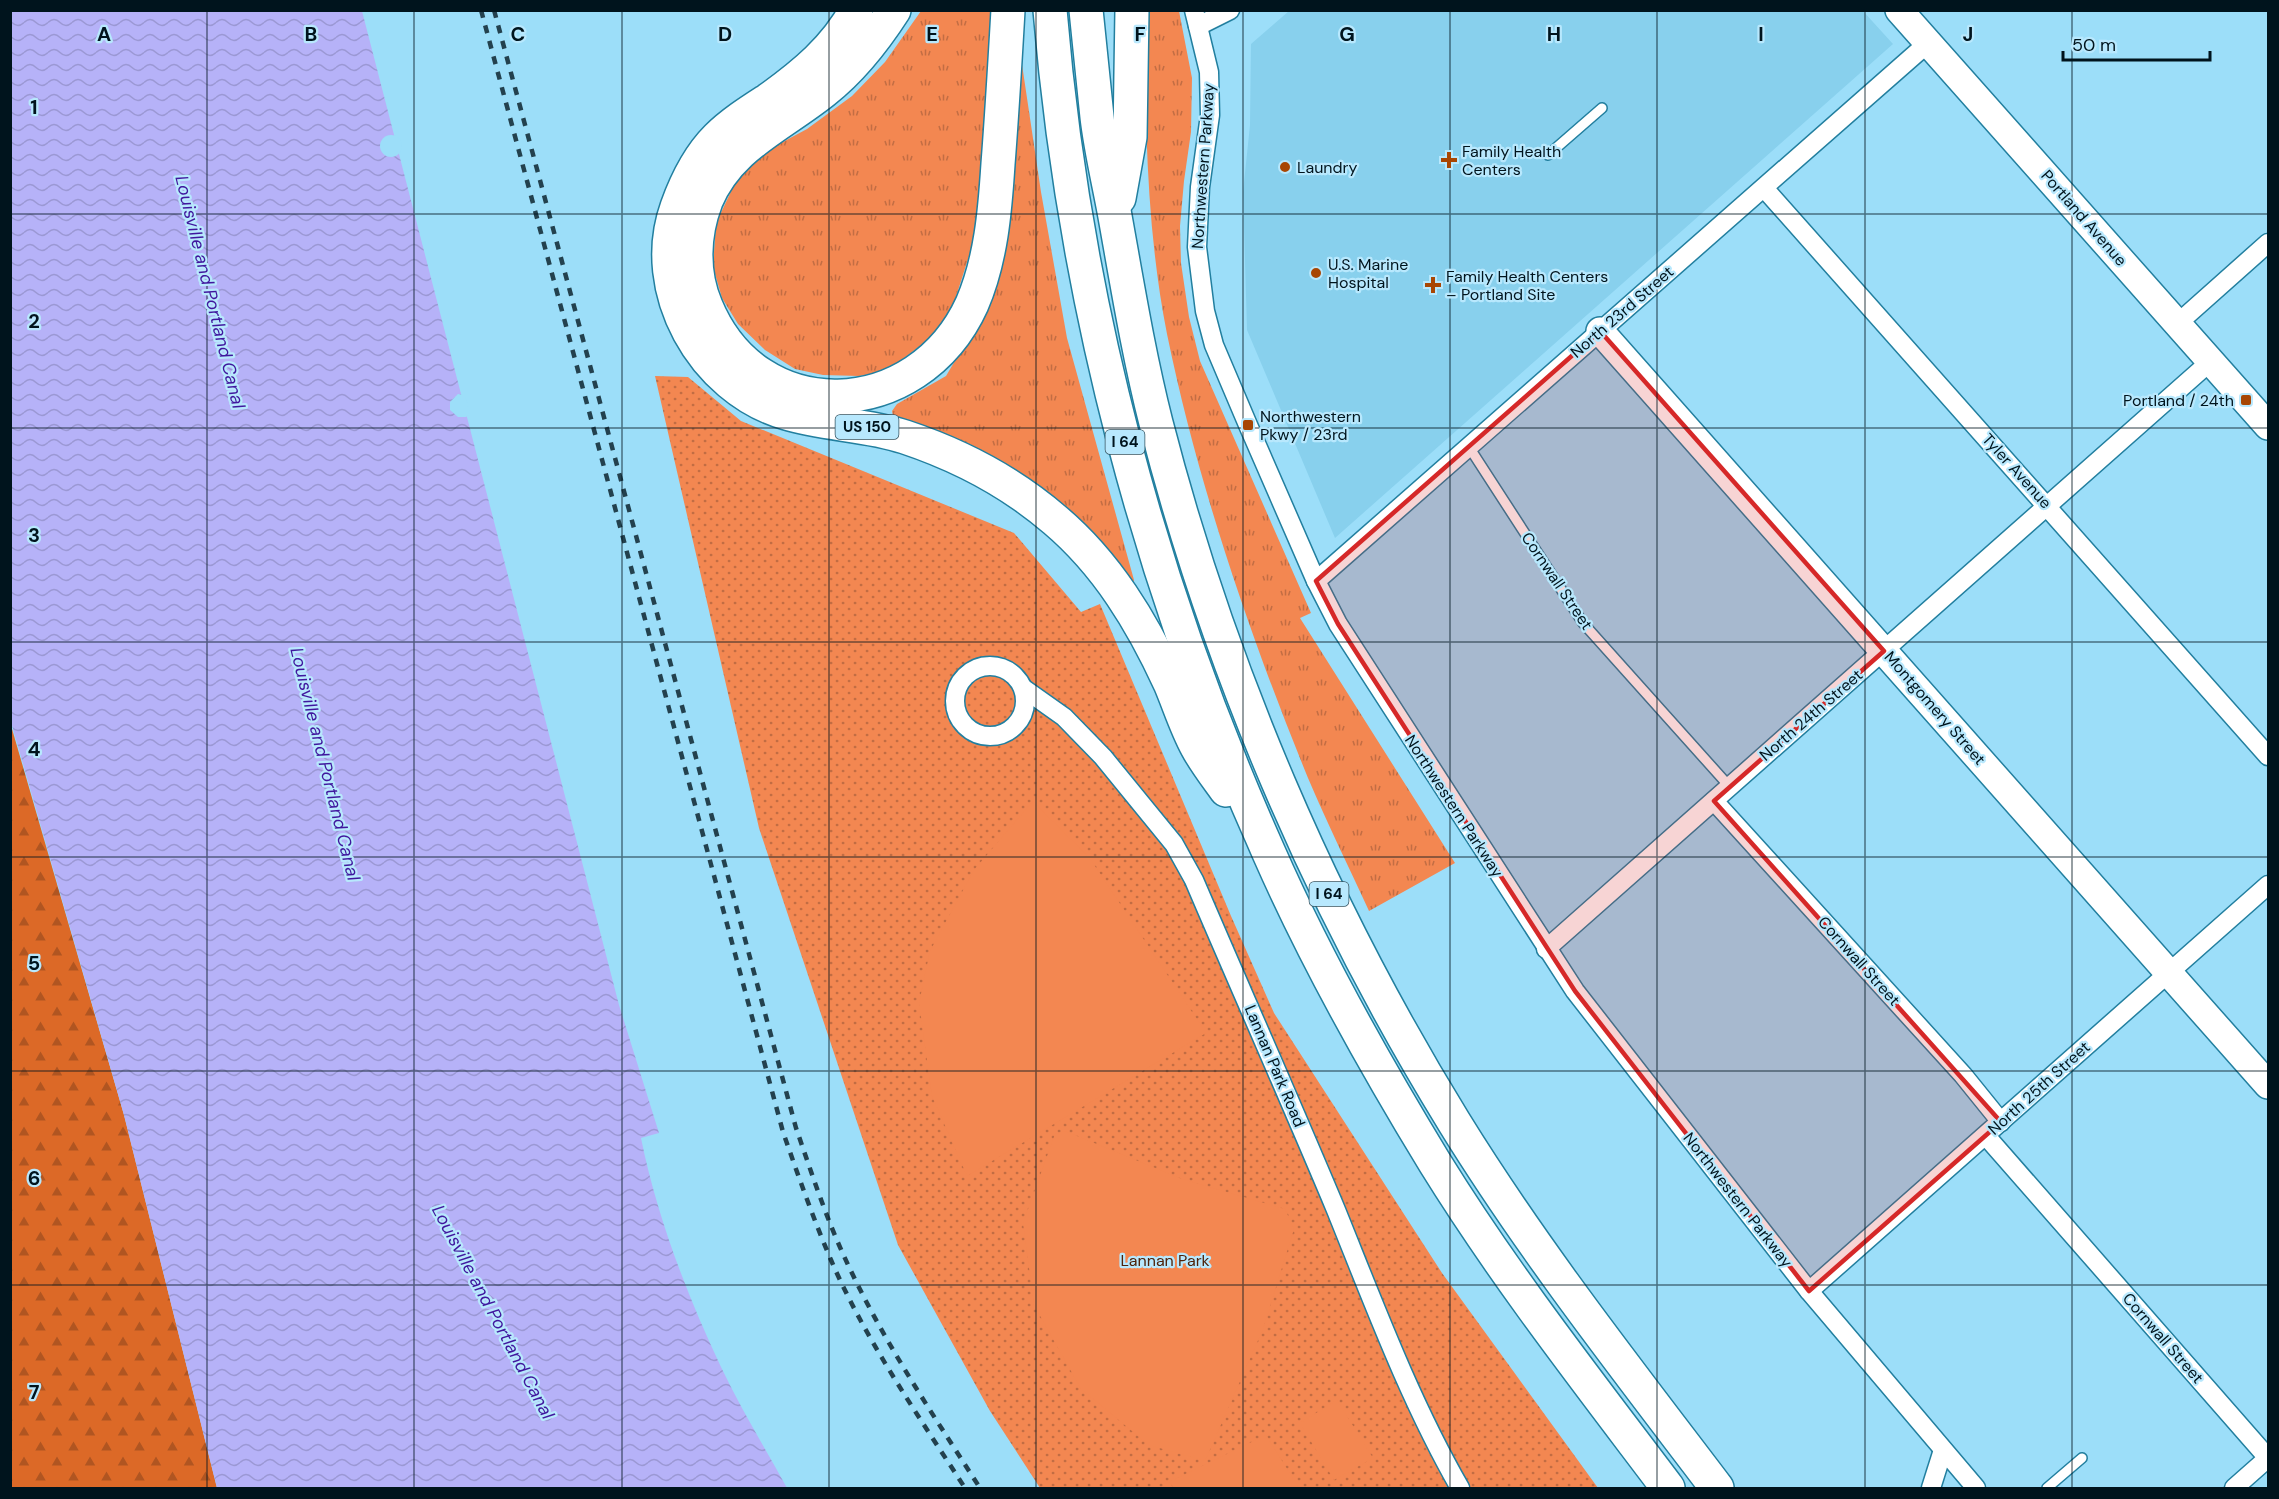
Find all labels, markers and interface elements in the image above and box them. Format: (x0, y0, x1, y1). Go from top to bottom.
text: A (97, 21, 111, 47)
text: B (305, 21, 317, 47)
text: C (511, 21, 525, 47)
text: D (718, 21, 732, 47)
text: E (926, 21, 938, 47)
text: F (1134, 21, 1146, 47)
text: G (1339, 21, 1355, 47)
text: H (1547, 21, 1561, 47)
text: I (1758, 21, 1764, 47)
text: J (1963, 21, 1973, 47)
scale bar (2063, 24, 2210, 62)
text: 50 m (2072, 33, 2116, 57)
street label: Northwestern Parkway (1187, 82, 1219, 250)
text: 1 (30, 94, 38, 120)
place label: Family Health Centers (1462, 141, 1561, 180)
marker: Family Health Centers (1440, 151, 1458, 169)
place label: Laundry (1297, 157, 1357, 178)
marker: Laundry (1278, 160, 1292, 174)
street label: Portland Avenue (2037, 166, 2131, 270)
water label: Louisville and Portland Canal (169, 173, 251, 412)
place label: U.S. Marine Hospital (1328, 254, 1408, 293)
street label: North 23rd Street (1566, 261, 1678, 363)
marker: U.S. Marine Hospital (1309, 266, 1323, 280)
place label: Family Health Centers – Portland Site (1446, 266, 1608, 305)
marker: Family Health Centers – Portland Site (1424, 276, 1442, 294)
text: 2 (28, 308, 40, 334)
place label: Portland / 24th (2123, 390, 2234, 411)
marker: Portland / 24th (2239, 393, 2253, 407)
place label: Northwestern Pkwy / 23rd (1260, 406, 1361, 445)
road number: US 150 (836, 415, 898, 439)
marker: Northwestern Pkwy / 23rd (1241, 418, 1255, 432)
street label: Tyler Avenue (1978, 429, 2056, 513)
road number: I 64 (1106, 430, 1144, 454)
text: 3 (28, 522, 40, 548)
street label: Cornwall Street (1517, 528, 1597, 634)
water label: Louisville and Portland Canal (284, 645, 366, 884)
street label: Montgomery Street (1880, 647, 1990, 769)
street label: North 24th Street (1755, 664, 1867, 766)
street label: Northwestern Parkway (1400, 731, 1508, 881)
text: 4 (28, 736, 41, 762)
road number: I 64 (1310, 882, 1348, 906)
street label: Cornwall Street (1813, 912, 1905, 1010)
text: 5 (28, 950, 40, 976)
street label: Lannan Park Road (1240, 1002, 1310, 1130)
street label: North 25th Street (1984, 1037, 2094, 1139)
street label: Northwestern Parkway (1679, 1128, 1797, 1272)
text: 6 (28, 1165, 40, 1191)
water label: Louisville and Portland Canal (426, 1201, 560, 1424)
park label: Lannan Park (1120, 1250, 1210, 1271)
street label: Cornwall Street (2118, 1288, 2208, 1388)
text: 7 (29, 1379, 40, 1405)

